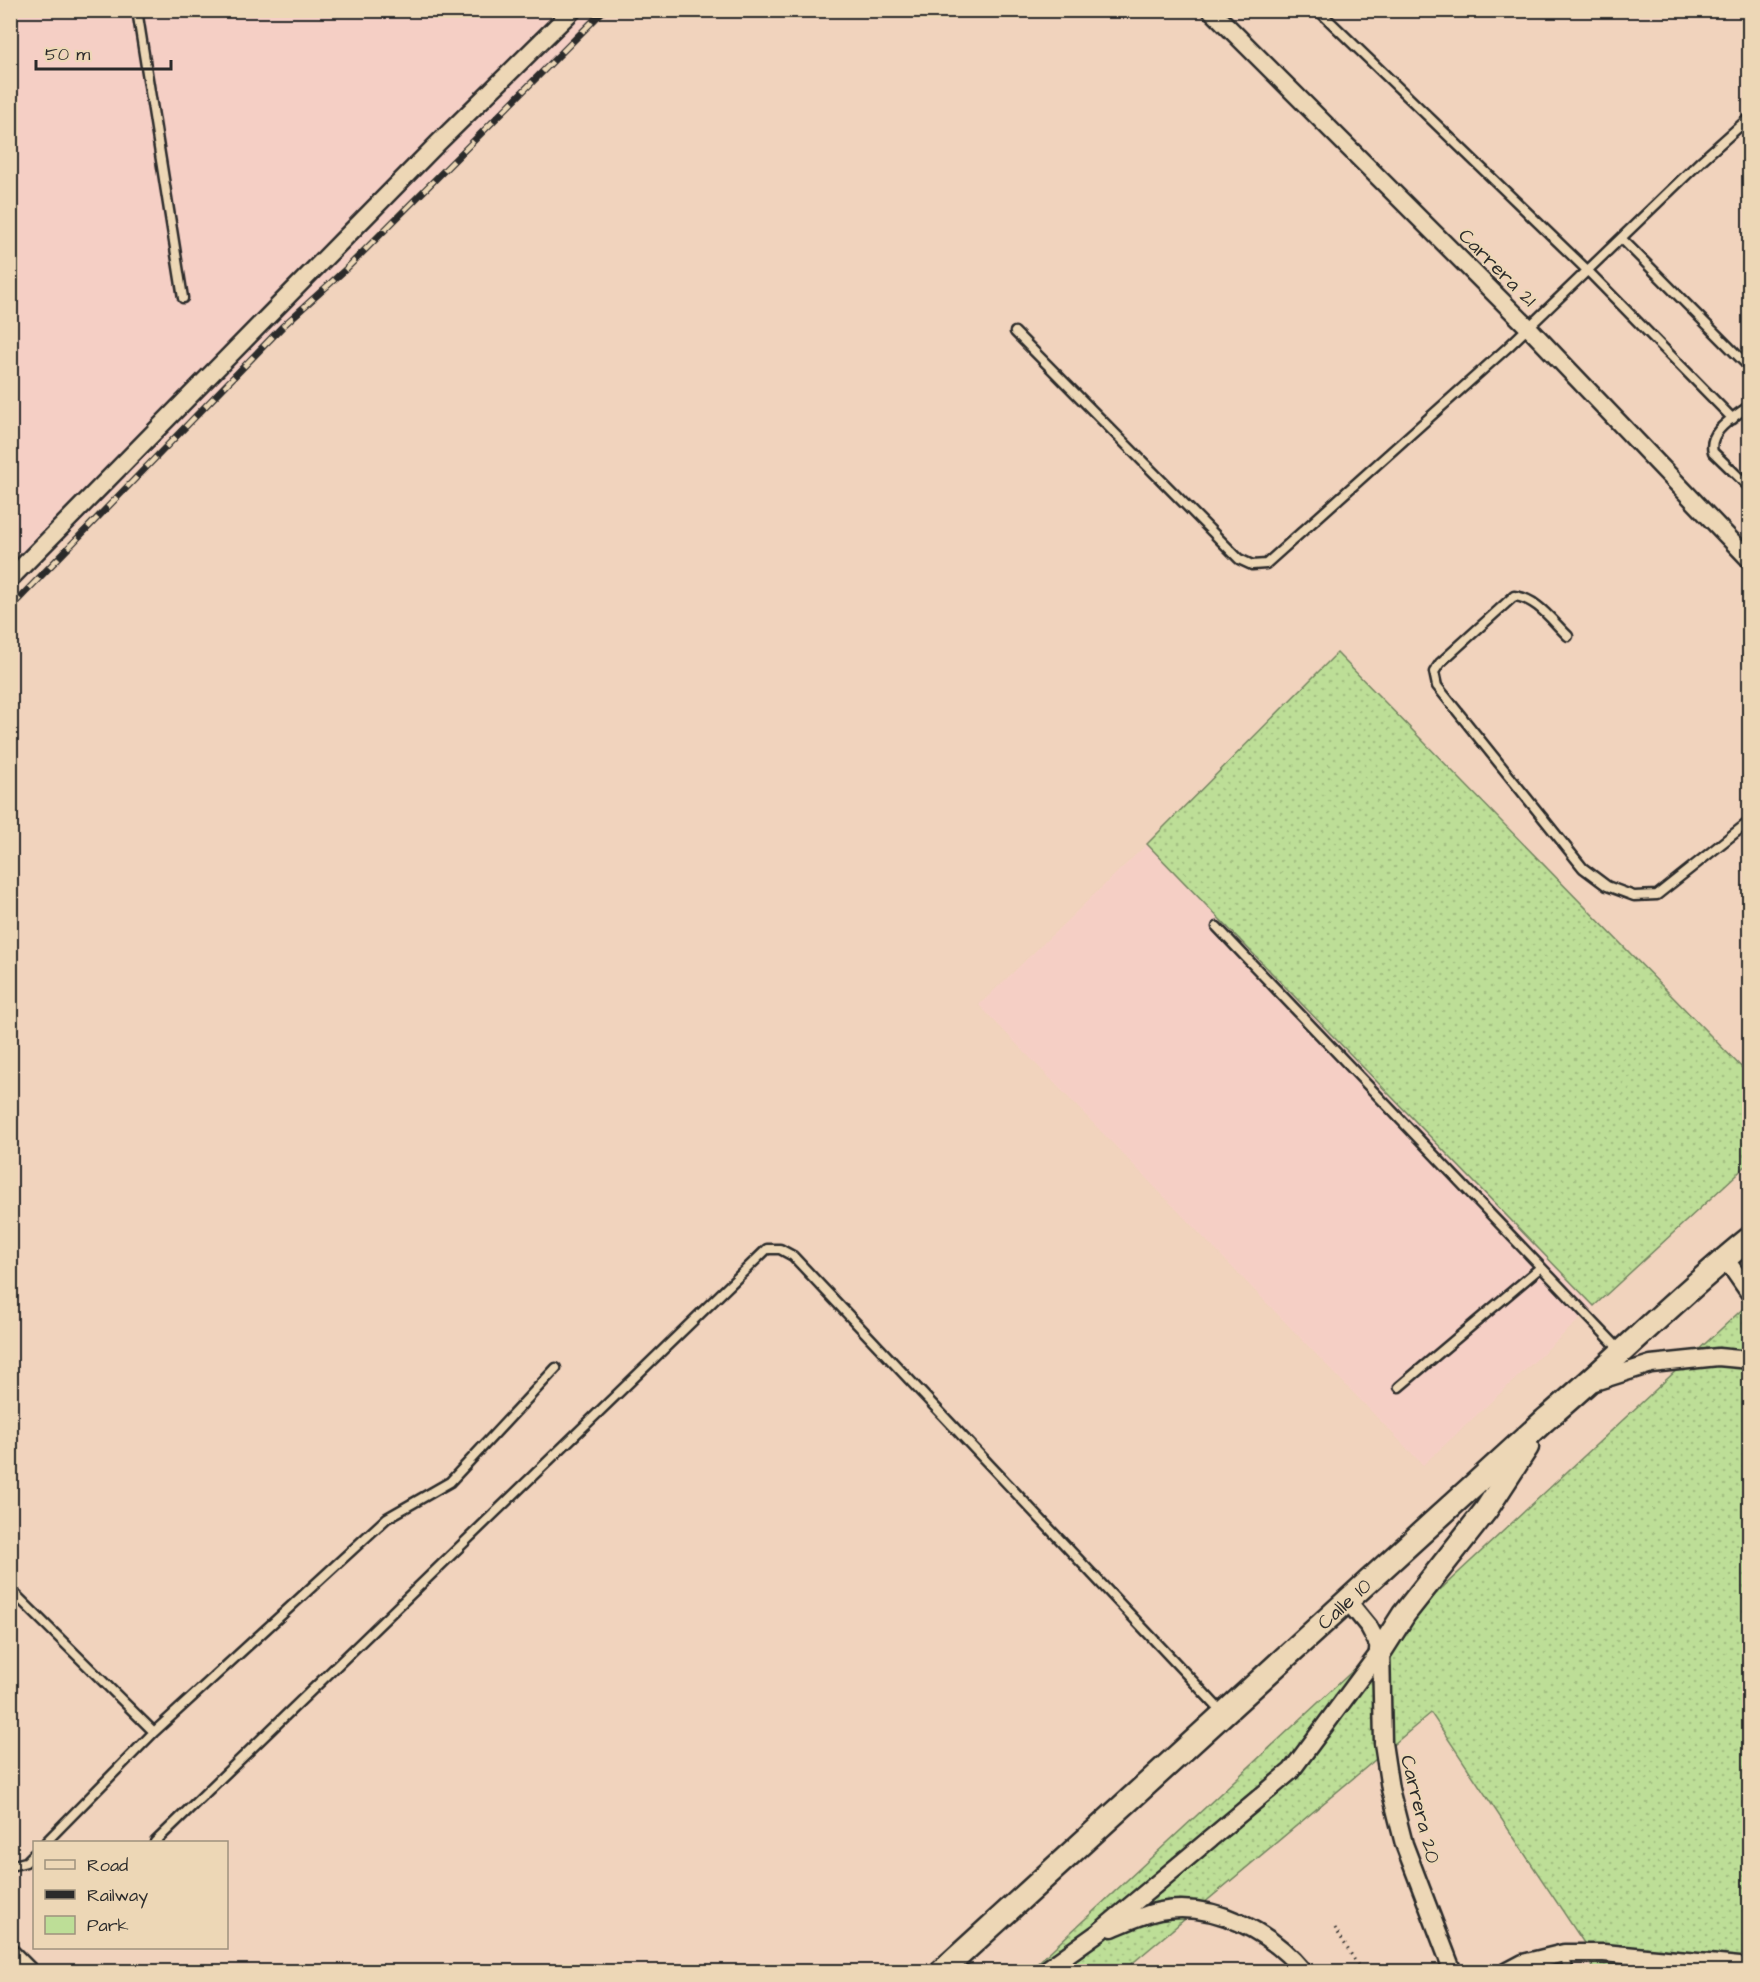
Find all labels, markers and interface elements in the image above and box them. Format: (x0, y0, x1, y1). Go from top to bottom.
scale bar (36, 33, 171, 71)
text: 50 m (45, 42, 90, 67)
street label: Carrera 21 (1452, 222, 1543, 313)
street label: Calle 10 (1311, 1572, 1378, 1637)
street label: Carrera 20 (1393, 1752, 1447, 1867)
legend (33, 1841, 228, 1949)
text: Road (87, 1853, 128, 1878)
text: Railway (87, 1883, 148, 1909)
text: Park (87, 1913, 129, 1938)

